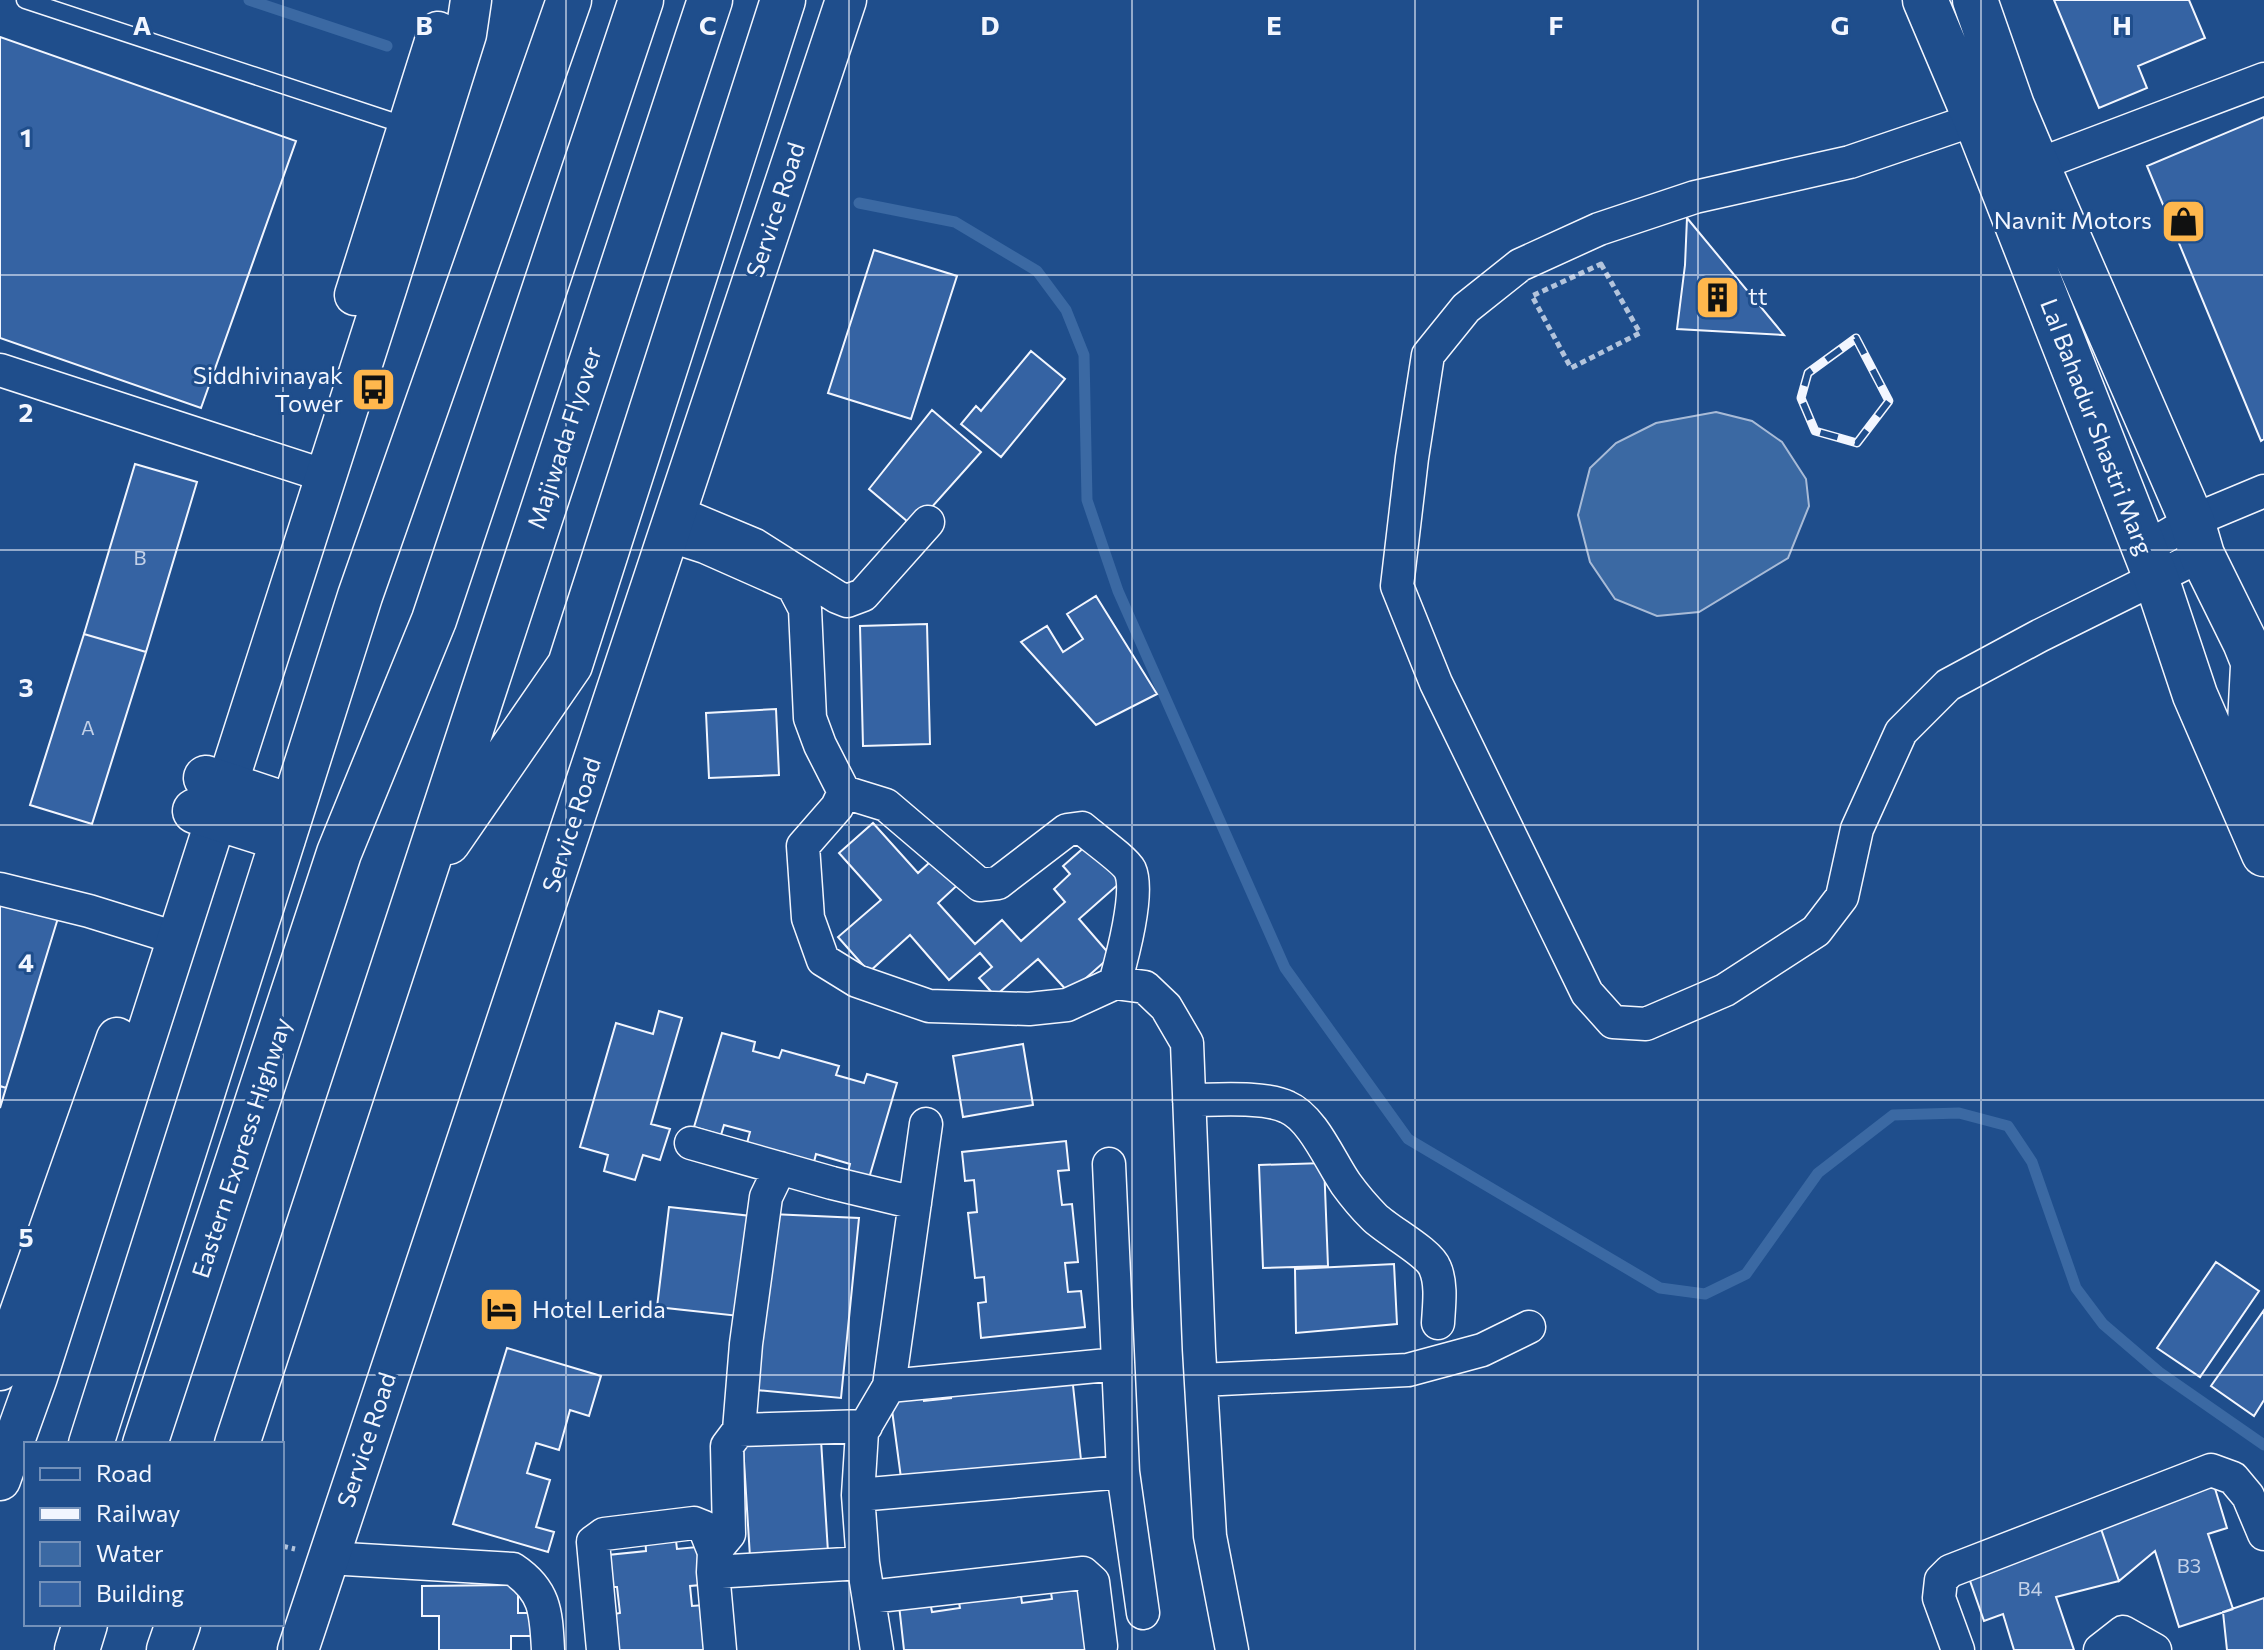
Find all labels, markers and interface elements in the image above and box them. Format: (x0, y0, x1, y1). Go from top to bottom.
text: A (133, 9, 152, 40)
text: B (415, 9, 433, 40)
text: C (699, 9, 717, 40)
text: D (980, 9, 1000, 40)
text: E (1266, 9, 1282, 40)
text: F (1548, 9, 1564, 40)
text: G (1831, 9, 1849, 40)
text: H (2112, 9, 2132, 40)
text: 1 (20, 121, 32, 152)
street label: Service Road (739, 138, 810, 281)
shop icon: Navnit Motors (2159, 197, 2207, 245)
place label: Navnit Motors (1994, 205, 2152, 234)
building icon: tt (1693, 273, 1741, 321)
place label: tt (1748, 281, 1768, 310)
street label: Lal Bahadur Shastri Marg (2035, 294, 2160, 559)
street label: Majiwada Flyover (520, 342, 607, 532)
place label: Siddhivinayak Tower (193, 360, 343, 417)
bus stop icon: Siddhivinayak Tower (350, 366, 398, 414)
text: 2 (19, 396, 33, 427)
house number: B (134, 545, 147, 569)
text: 3 (18, 671, 34, 702)
house number: A (81, 715, 95, 739)
street label: Service Road (535, 753, 606, 896)
text: 4 (18, 946, 34, 977)
street label: Eastern Express Highway (185, 1014, 296, 1281)
text: 5 (18, 1221, 34, 1252)
hotel icon: Hotel Lerida (477, 1286, 525, 1334)
place label: Hotel Lerida (532, 1294, 666, 1323)
street label: Service Road (330, 1368, 401, 1511)
legend (24, 1442, 284, 1626)
text: Road (96, 1458, 152, 1487)
text: Railway (96, 1498, 181, 1527)
text: Water (96, 1538, 164, 1567)
house number: B3 (2177, 1553, 2201, 1577)
house number: B4 (2018, 1576, 2042, 1600)
text: Building (96, 1578, 184, 1607)

